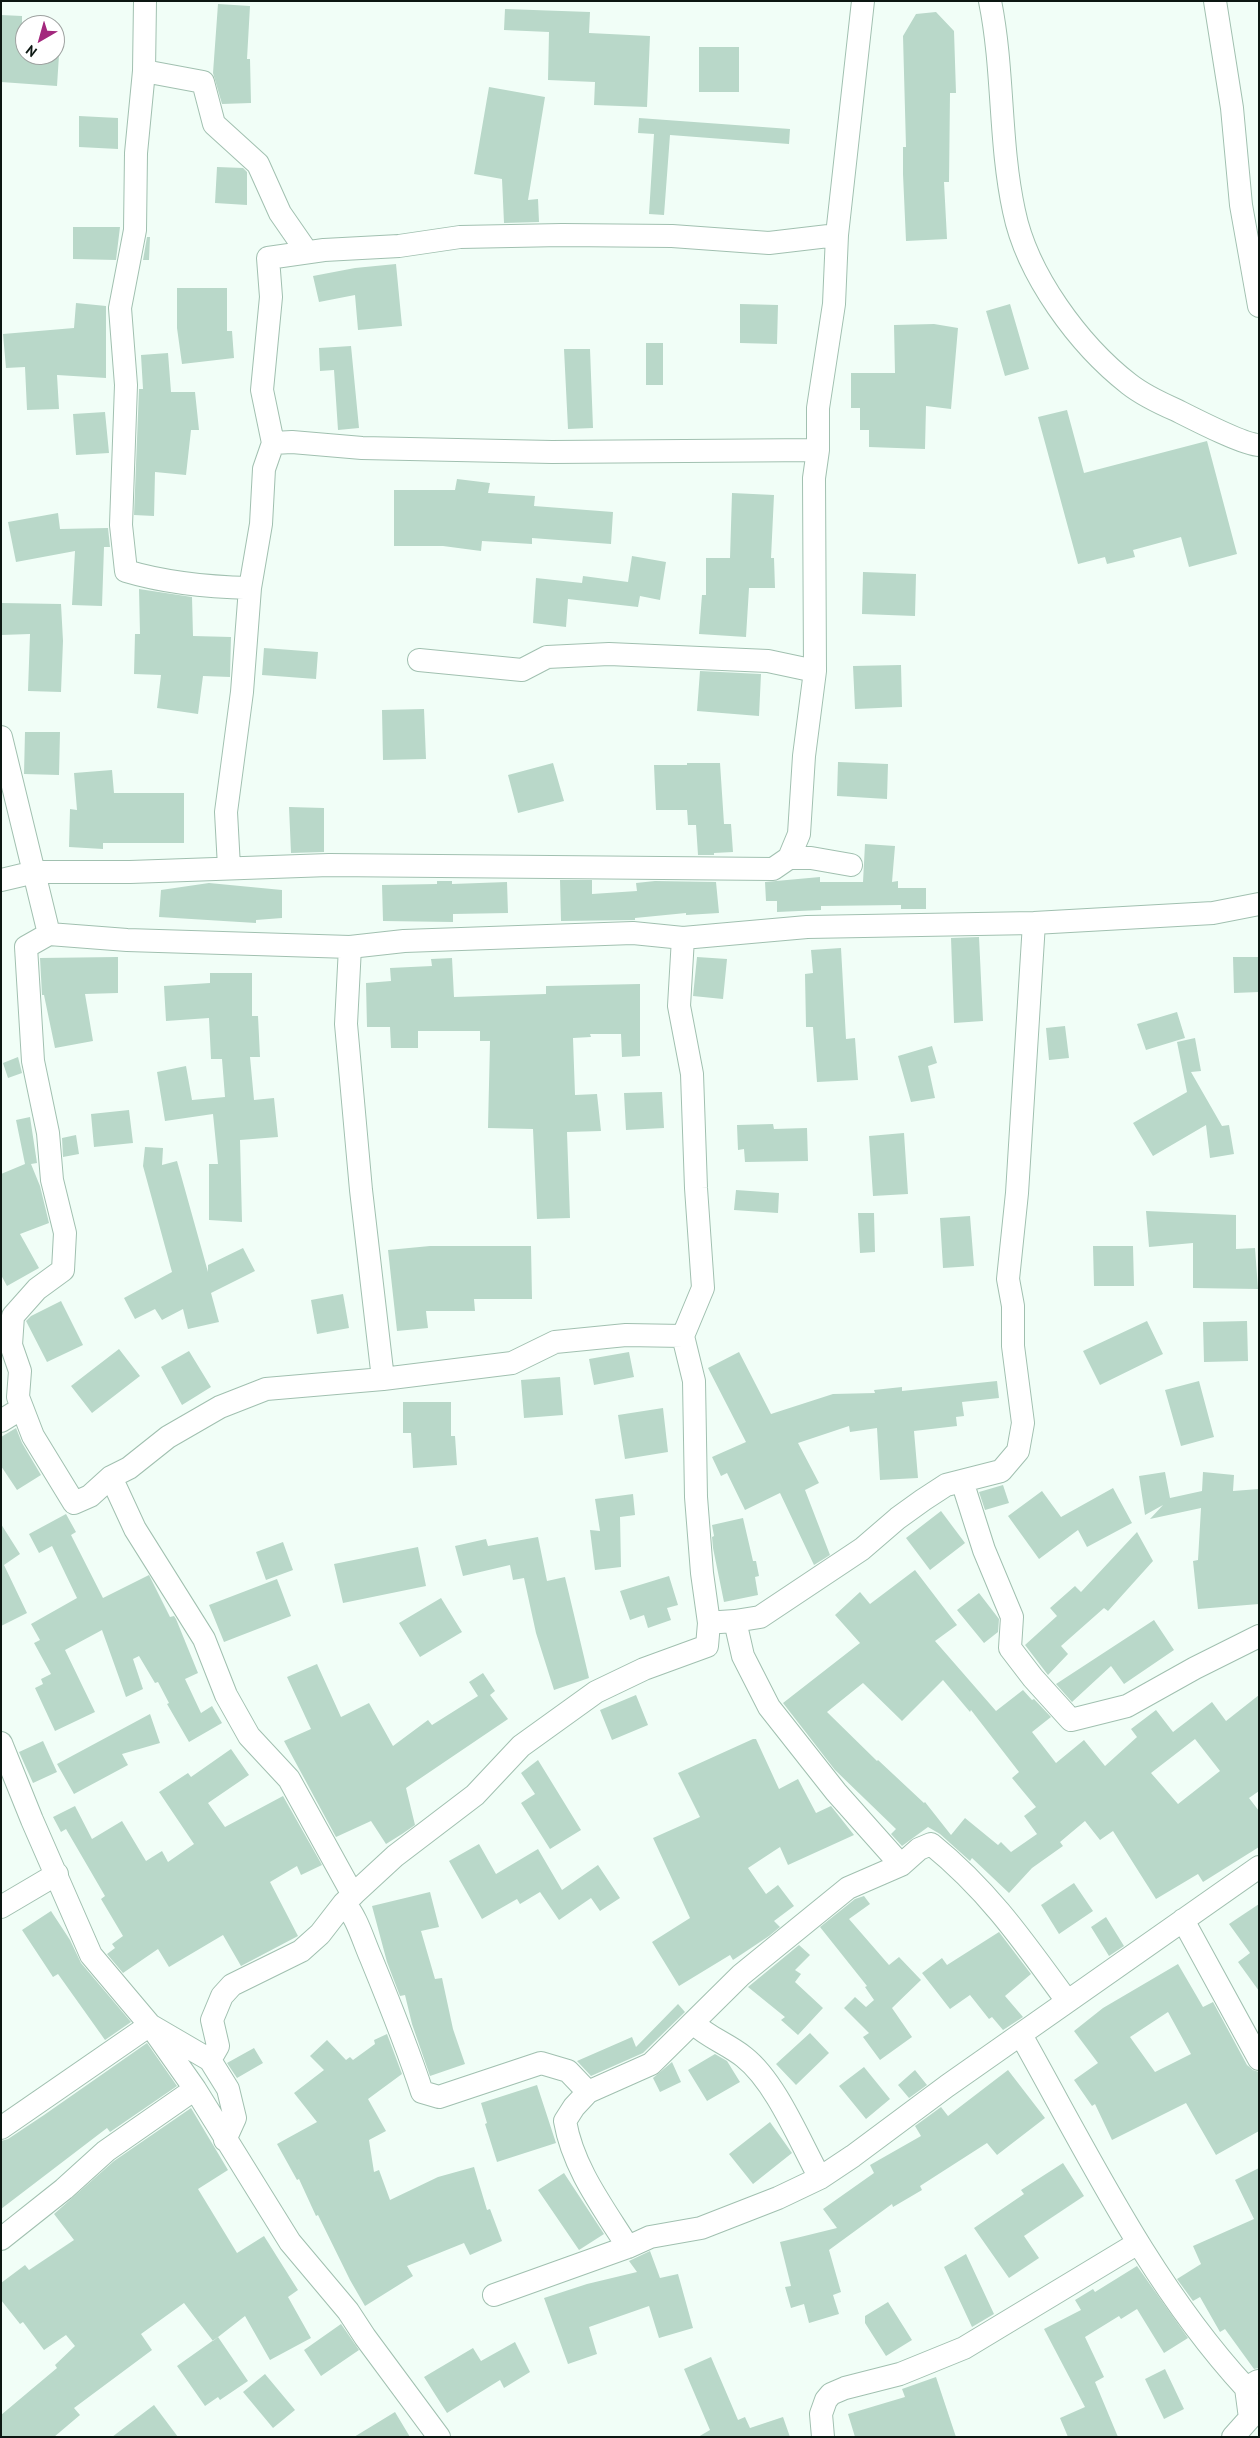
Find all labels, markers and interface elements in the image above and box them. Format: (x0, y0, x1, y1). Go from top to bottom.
north arrow (15, 15, 65, 65)
text: N (22, 41, 41, 61)

